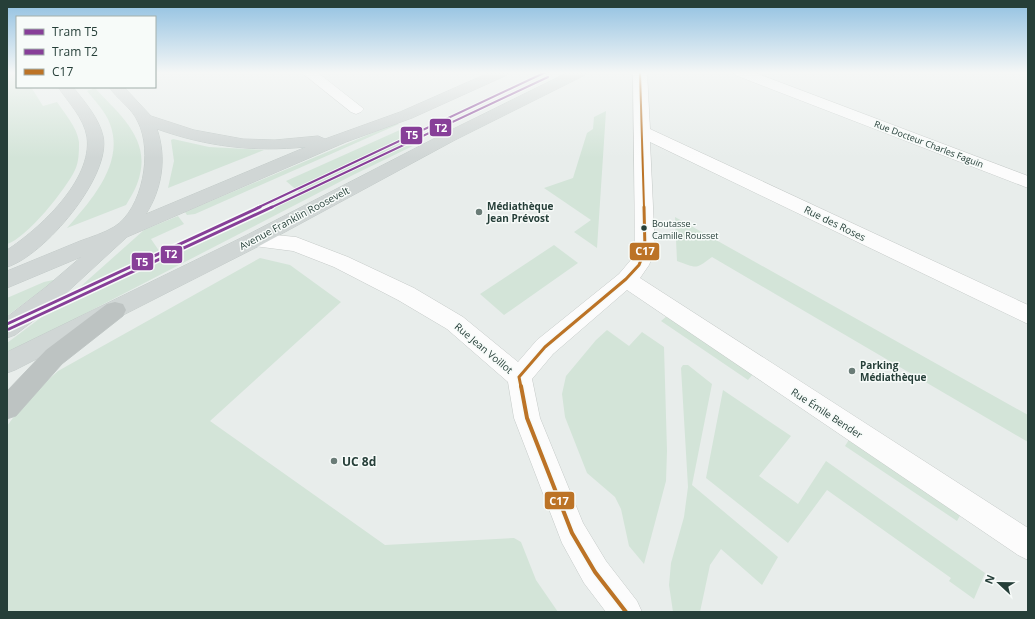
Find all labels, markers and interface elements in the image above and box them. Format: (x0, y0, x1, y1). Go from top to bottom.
legend (16, 16, 156, 88)
text: Tram T5 (52, 23, 98, 40)
text: Tram T2 (52, 43, 98, 60)
text: C17 (52, 63, 73, 80)
street label: Rue Docteur Charles Faguin (872, 117, 986, 171)
line badge: T2 (429, 118, 452, 137)
text: T2 (435, 120, 447, 135)
line badge: T5 (400, 126, 423, 145)
text: T5 (406, 127, 418, 142)
street label: Avenue Franklin Roosevelt (237, 183, 352, 253)
place label: Médiathèque Jean Prévost (486, 199, 553, 225)
street label: Rue des Roses (802, 202, 868, 244)
marker: Médiathèque Jean Prévost (474, 207, 484, 217)
place label: Boutasse - Camille Rousset (652, 217, 719, 242)
marker: Boutasse - Camille Rousset (639, 223, 649, 233)
line badge: C17 (629, 242, 660, 261)
text: C17 (635, 243, 655, 258)
line badge: T2 (160, 245, 183, 264)
text: T2 (165, 246, 177, 261)
line badge: T5 (131, 252, 154, 271)
text: T5 (136, 254, 148, 269)
street label: Rue Jean Voillot (452, 319, 516, 377)
place label: Parking Médiathèque (860, 358, 926, 384)
marker: Parking Médiathèque (847, 366, 857, 376)
street label: Rue Émile Bender (789, 385, 865, 441)
place label: UC 8d (342, 453, 376, 470)
marker: UC 8d (329, 456, 339, 466)
line badge: C17 (544, 491, 575, 510)
text: C17 (549, 493, 569, 508)
north arrow (979, 563, 1019, 603)
text: N (981, 572, 998, 586)

